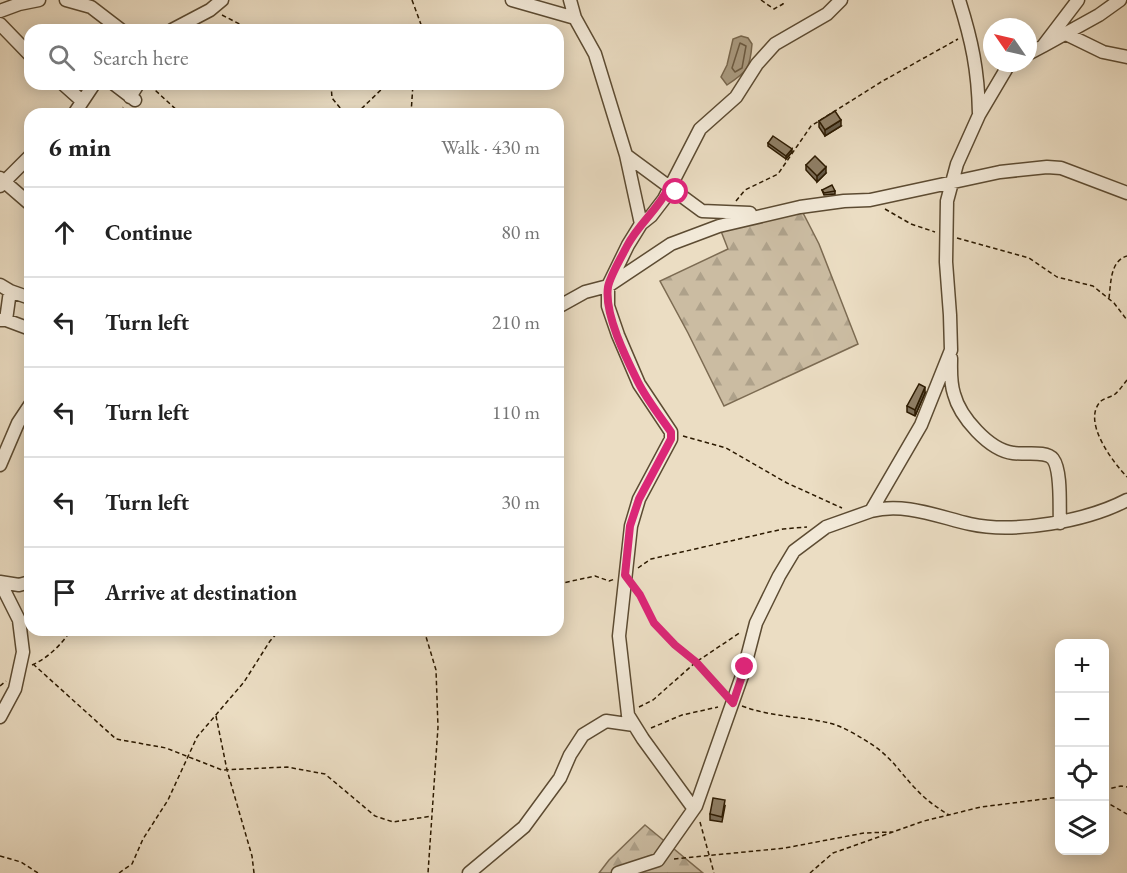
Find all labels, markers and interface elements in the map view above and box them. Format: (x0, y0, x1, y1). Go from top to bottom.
north arrow (983, 18, 1037, 72)
search box (24, 24, 564, 90)
icon: search (45, 41, 78, 74)
text: Search here (93, 43, 188, 72)
text: 6 min (48, 130, 111, 164)
text: Walk · 430 m (441, 134, 540, 160)
route start (662, 178, 688, 204)
icon: ahead (48, 216, 81, 249)
text: Continue (105, 218, 192, 247)
text: 80 m (501, 219, 540, 245)
icon: left (48, 306, 81, 339)
text: Turn left (105, 308, 189, 337)
text: 210 m (492, 309, 540, 335)
icon: left (48, 396, 81, 429)
text: Turn left (105, 398, 189, 427)
text: 110 m (492, 399, 540, 425)
icon: left (48, 486, 81, 519)
text: Turn left (105, 488, 189, 517)
text: 30 m (501, 489, 540, 515)
icon: arrive (48, 576, 81, 609)
text: Arrive at destination (105, 578, 297, 607)
map controls (1055, 639, 1109, 855)
button: + (1055, 639, 1109, 693)
route end (731, 653, 757, 679)
button: − (1055, 693, 1109, 747)
button: locate (1055, 747, 1109, 801)
button: layers (1055, 801, 1109, 855)

